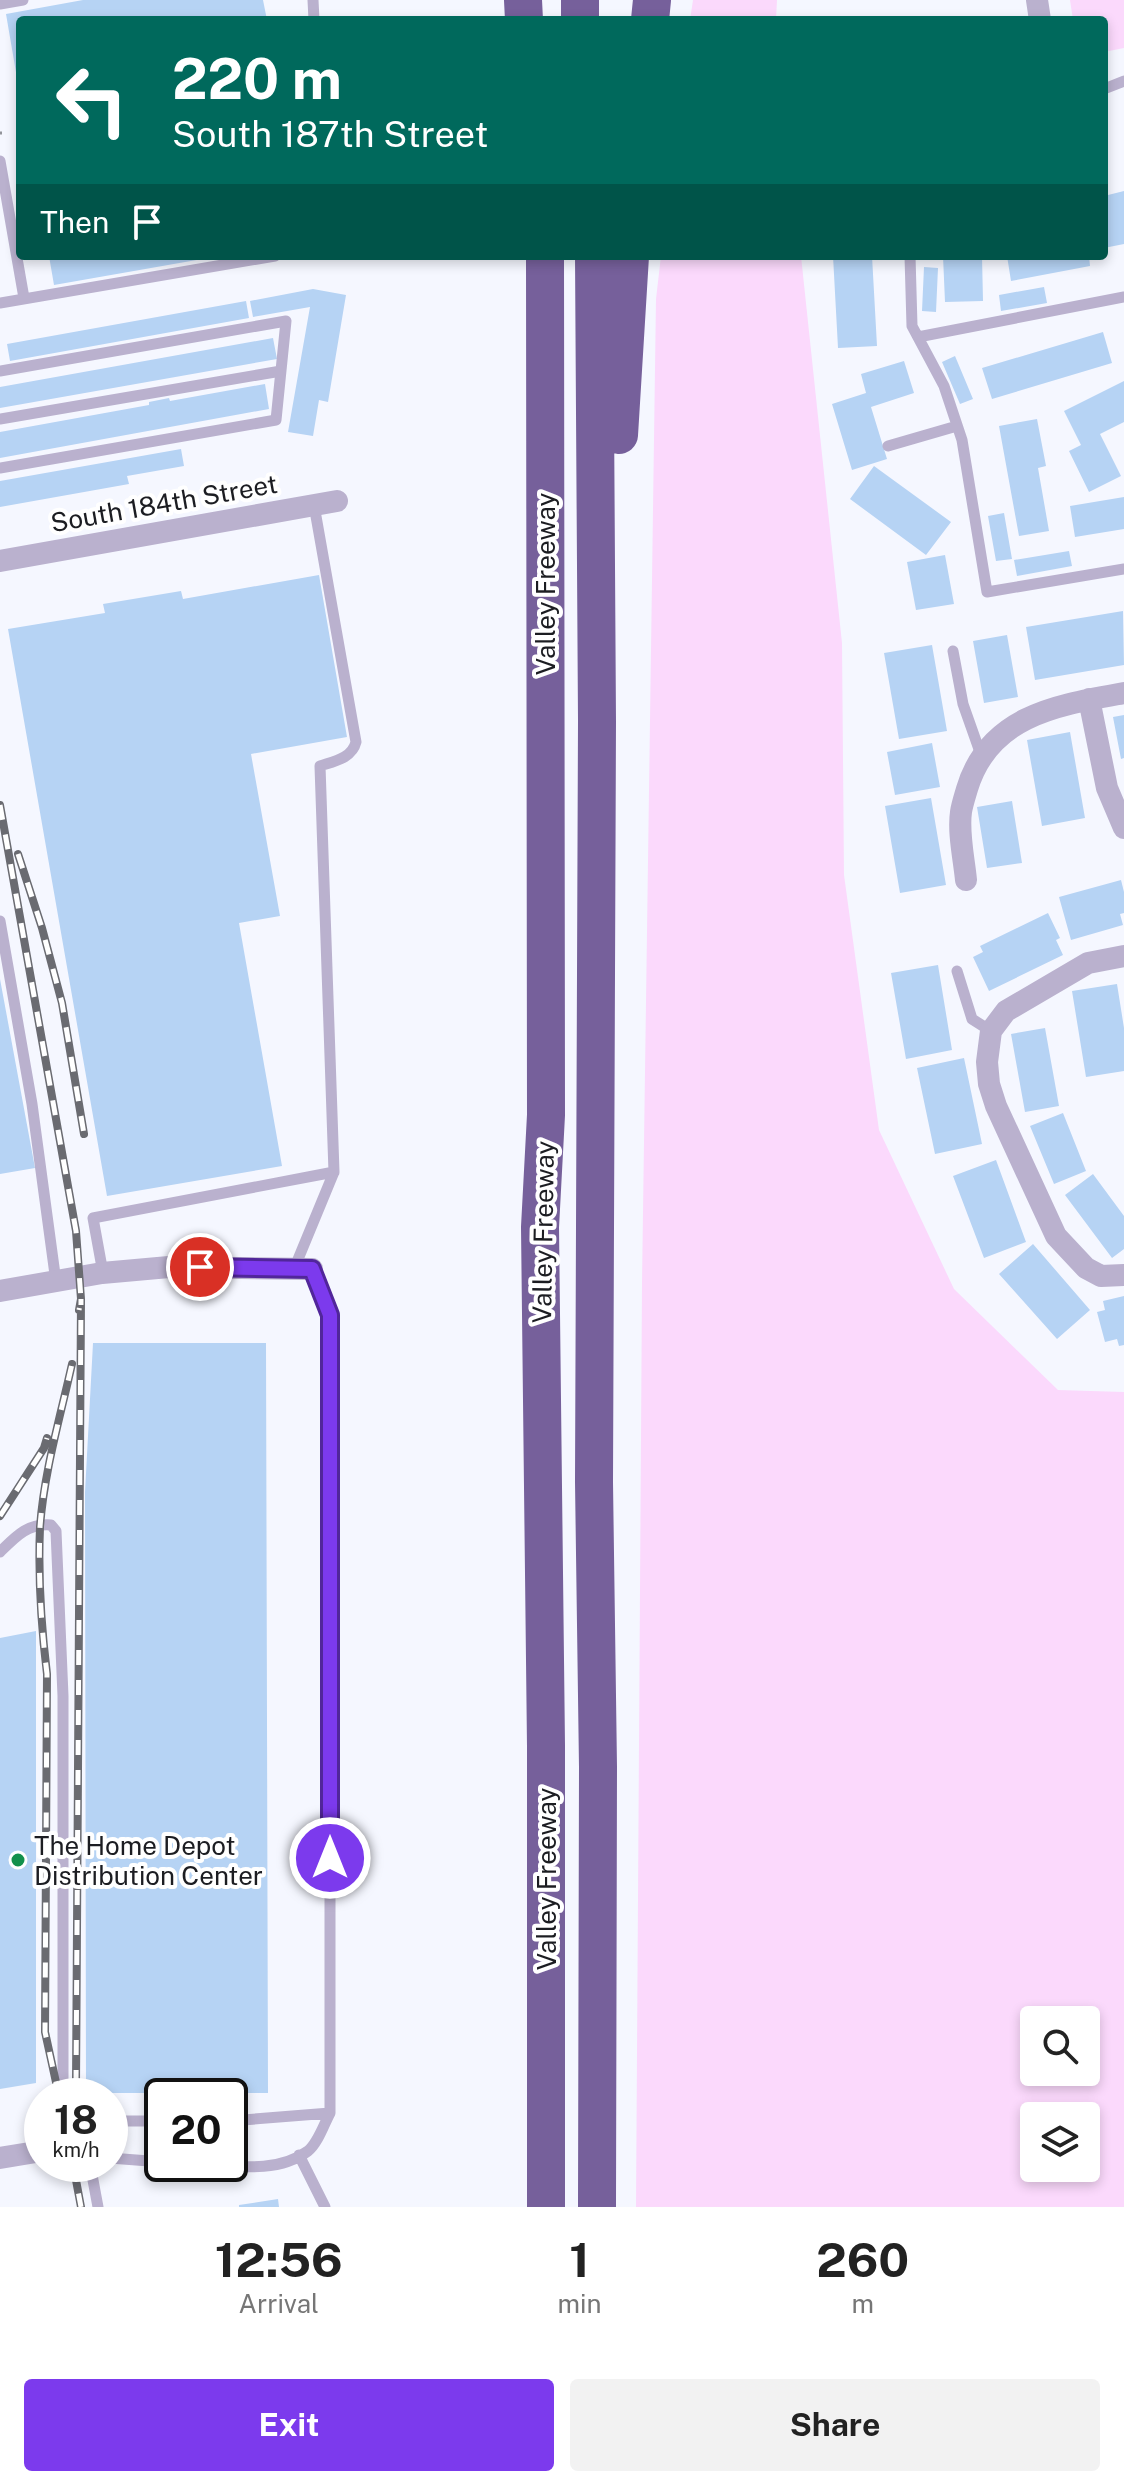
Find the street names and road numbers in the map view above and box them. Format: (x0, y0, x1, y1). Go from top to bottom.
street label: South 184th Street (48, 468, 280, 538)
street label: Valley Freeway (530, 493, 561, 675)
street label: Valley Freeway (526, 1140, 560, 1324)
street label: Valley Freeway (531, 1788, 562, 1970)

